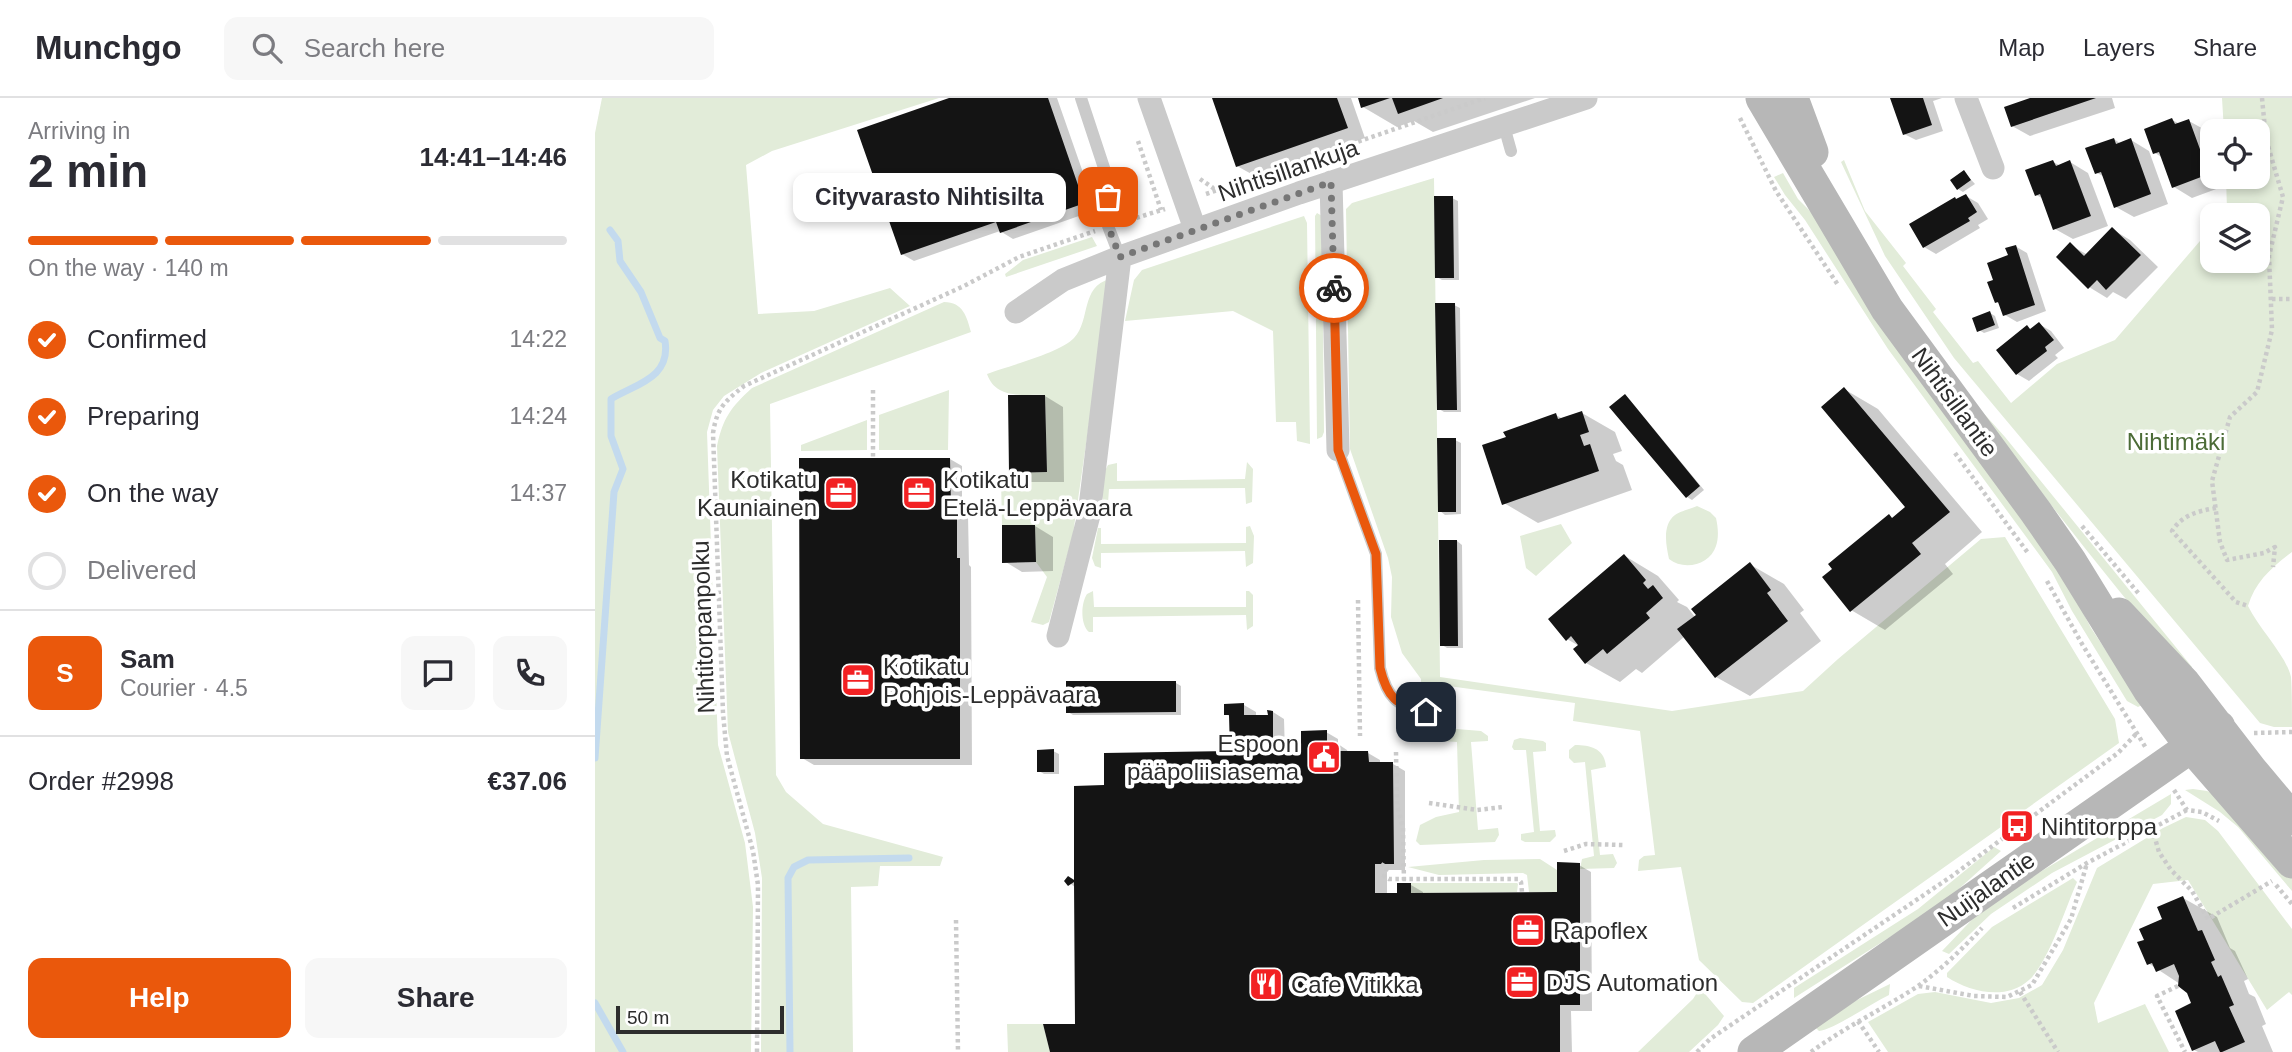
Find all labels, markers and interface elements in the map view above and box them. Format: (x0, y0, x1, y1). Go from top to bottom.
search box (224, 17, 714, 80)
text: Munchgo (35, 29, 182, 66)
icon: search (248, 29, 286, 67)
text: Search here (304, 33, 445, 63)
text: Map (1998, 34, 2045, 61)
text: Layers (2083, 34, 2155, 61)
text: Share (2193, 34, 2257, 61)
text: Arriving in (28, 118, 130, 144)
map controls (2200, 119, 2270, 273)
button: locate (2200, 119, 2270, 189)
street label: Nihtisillankuja (1214, 133, 1362, 207)
text: 14:41–14:46 (420, 142, 567, 172)
text: 2 min (28, 145, 148, 197)
pin (1078, 167, 1138, 227)
callout: Cityvarasto Nihtisilta (793, 172, 1066, 222)
icon: bag (1089, 178, 1127, 216)
text: Cityvarasto Nihtisilta (815, 184, 1044, 210)
button: layers (2200, 203, 2270, 273)
courier (1299, 253, 1369, 323)
text: On the way · 140 m (28, 255, 229, 281)
icon: bike (1315, 269, 1353, 307)
icon: check (28, 321, 66, 359)
text: Confirmed (87, 324, 207, 354)
text: 14:22 (509, 326, 567, 352)
street label: Nihtisillantie (1906, 342, 2004, 462)
icon: check (28, 398, 66, 436)
text: Preparing (87, 401, 200, 431)
text: 14:24 (509, 403, 567, 429)
park label: Nihtimäki (2127, 428, 2225, 455)
place label: Kotikatu Kauniainen (697, 466, 817, 521)
place label: Kotikatu Etelä-Leppävaara (943, 466, 1133, 521)
office icon: Kotikatu Kauniainen (822, 474, 860, 512)
office icon: Kotikatu Etelä-Leppävaara (900, 474, 938, 512)
icon: check (28, 475, 66, 513)
text: On the way (87, 478, 219, 508)
text: 14:37 (509, 480, 567, 506)
street label: Nihtitorpanpolku (686, 540, 720, 714)
text: Delivered (87, 555, 197, 585)
button: chat (401, 636, 475, 710)
button: phone (493, 636, 567, 710)
text: Sam (120, 644, 175, 674)
place label: Kotikatu Pohjois-Leppävaara (883, 653, 1097, 708)
text: S (56, 658, 74, 688)
office icon: Kotikatu Pohjois-Leppävaara (839, 661, 877, 699)
text: Courier · 4.5 (120, 675, 248, 701)
pin (1396, 682, 1456, 742)
icon: home (1407, 693, 1445, 731)
place label: Espoon pääpoliisiasema (1127, 730, 1300, 785)
public building icon: Espoon pääpoliisiasema (1305, 738, 1343, 776)
text: Order #2998 (28, 766, 174, 796)
text: €37.06 (487, 766, 567, 796)
bus stop icon: Nihtitorppa (1998, 807, 2036, 845)
place label: Nihtitorppa (2041, 813, 2158, 840)
street label: Nuijalantie (1932, 846, 2040, 932)
office icon: Rapoflex (1509, 911, 1547, 949)
place label: Rapoflex (1553, 917, 1648, 944)
button: Help (28, 958, 291, 1038)
button: Share (305, 958, 567, 1038)
office icon: DJS Automation (1503, 963, 1541, 1001)
restaurant icon: Cafe Vitikka (1247, 965, 1285, 1003)
place label: DJS Automation (1546, 969, 1718, 996)
place label: Cafe Vitikka (1291, 971, 1419, 998)
scale bar (616, 1003, 784, 1035)
text: 50 m (627, 1007, 669, 1028)

